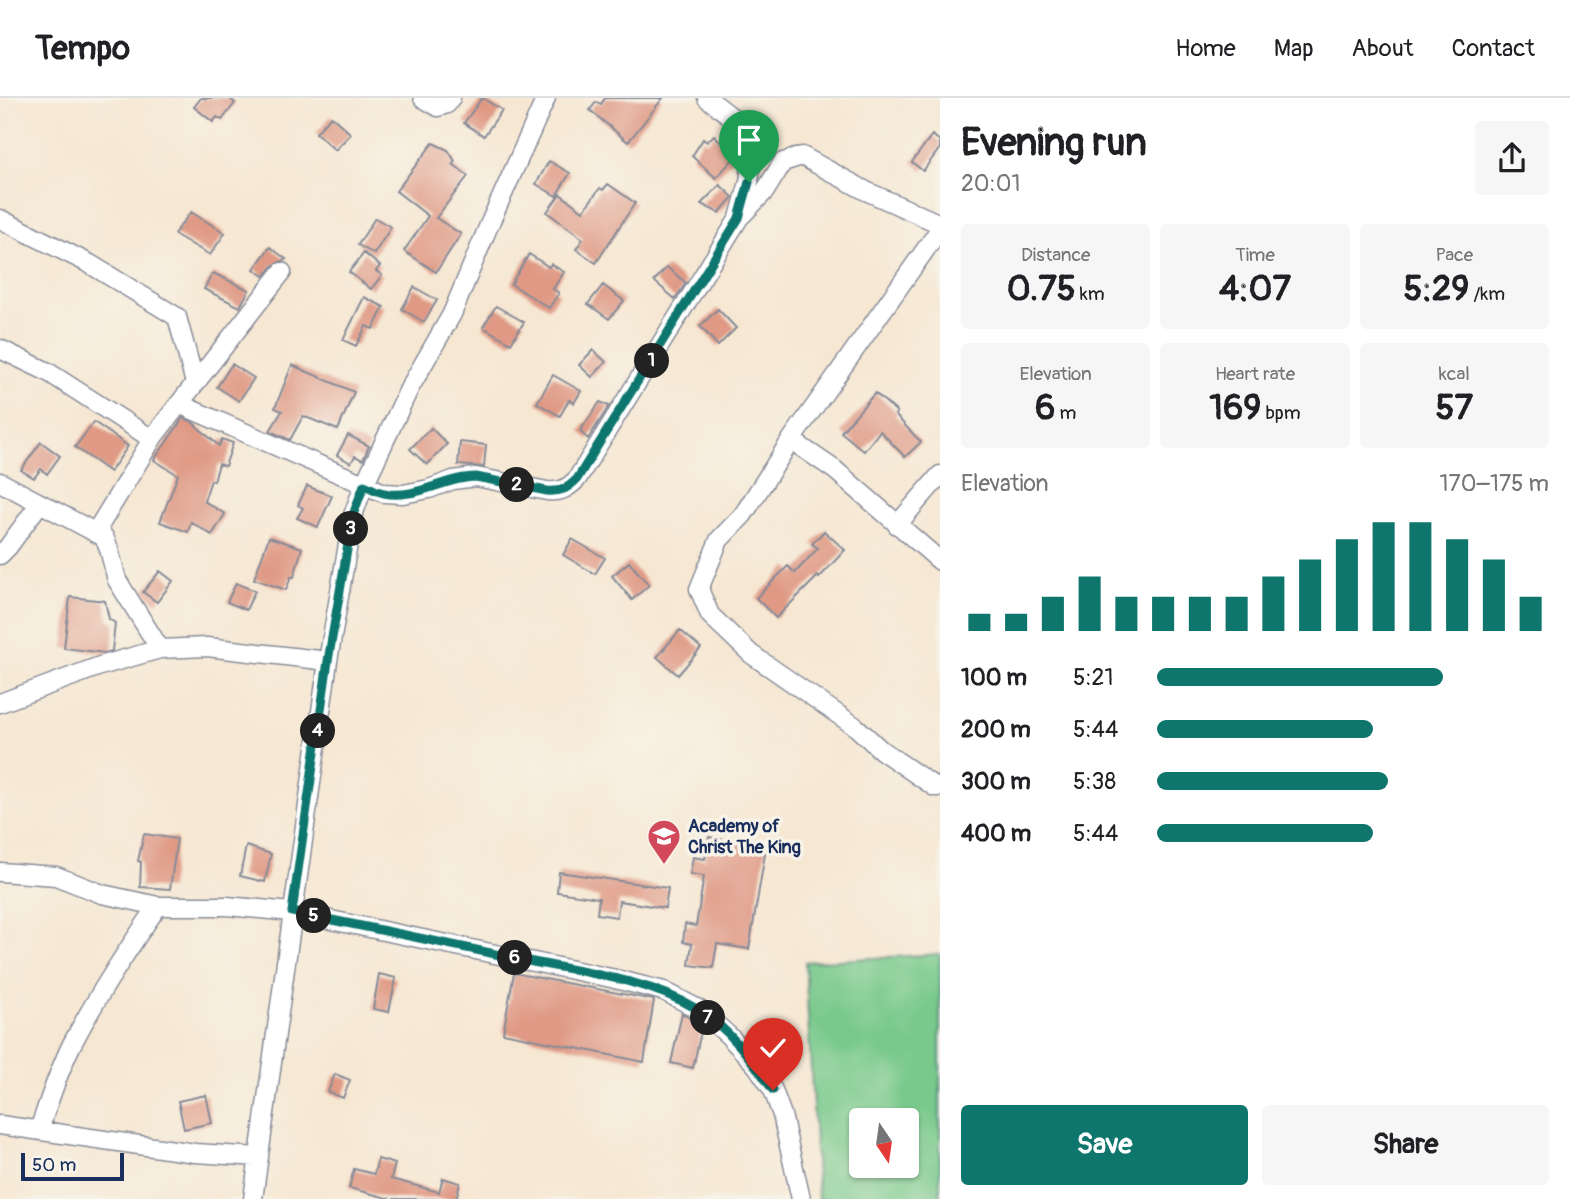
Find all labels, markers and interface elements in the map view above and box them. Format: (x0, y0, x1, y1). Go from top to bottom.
text: Tempo (35, 28, 130, 69)
text: Home (1175, 34, 1236, 63)
text: Map (1274, 34, 1314, 63)
text: About (1352, 34, 1414, 63)
text: Contact (1452, 34, 1535, 63)
pin (719, 110, 779, 182)
text: Evening run (961, 119, 1147, 167)
icon: arrive (730, 121, 768, 159)
button: share (1475, 121, 1549, 195)
text: 20:01 (961, 169, 1020, 198)
text: Distance (1021, 243, 1090, 267)
text: Time (1235, 243, 1275, 267)
text: Pace (1436, 243, 1473, 267)
text: 0.75 (1007, 267, 1076, 311)
text: 4:07 (1219, 267, 1291, 311)
text: 5:29 (1403, 267, 1469, 311)
text: km (1076, 282, 1105, 306)
text: /km (1469, 282, 1505, 306)
pin: 1 (634, 344, 670, 378)
text: 1 (648, 348, 655, 372)
text: Elevation (1019, 362, 1092, 386)
text: Heart rate (1215, 362, 1295, 386)
text: kcal (1439, 362, 1470, 386)
text: 6 (1035, 386, 1055, 430)
text: 169 (1209, 386, 1261, 430)
text: 57 (1436, 386, 1473, 430)
text: m (1055, 401, 1076, 425)
text: bpm (1261, 401, 1301, 425)
pin: 2 (500, 468, 534, 502)
text: Elevation (961, 469, 1049, 498)
text: 170–175 m (1440, 469, 1549, 498)
text: 2 (511, 472, 522, 496)
pin: 3 (334, 512, 368, 546)
text: 3 (345, 516, 356, 540)
text: 100 m (961, 663, 1027, 692)
text: 5:21 (1073, 663, 1113, 692)
pin: 4 (300, 714, 336, 748)
text: 200 m (961, 715, 1031, 744)
text: 5:44 (1073, 715, 1118, 744)
text: 4 (312, 718, 323, 742)
text: 300 m (961, 767, 1031, 796)
text: 5:38 (1073, 767, 1116, 796)
place label: Academy of Christ The King (688, 815, 801, 859)
school or university icon: Academy of Christ The King (645, 817, 683, 866)
text: 400 m (961, 819, 1031, 848)
text: 5:44 (1073, 819, 1118, 848)
pin: 5 (296, 898, 332, 934)
text: 5 (308, 903, 319, 927)
pin: 6 (498, 940, 532, 976)
text: 6 (509, 945, 520, 969)
pin: 7 (690, 1000, 726, 1035)
text: 7 (702, 1005, 713, 1029)
pin (743, 1018, 803, 1090)
icon: check (754, 1029, 792, 1067)
button: Save (961, 1105, 1248, 1185)
button: Share (1262, 1105, 1549, 1185)
north arrow (849, 1108, 919, 1178)
map controls (849, 1108, 919, 1178)
scale bar (21, 1150, 124, 1182)
text: 50 m (32, 1153, 76, 1177)

